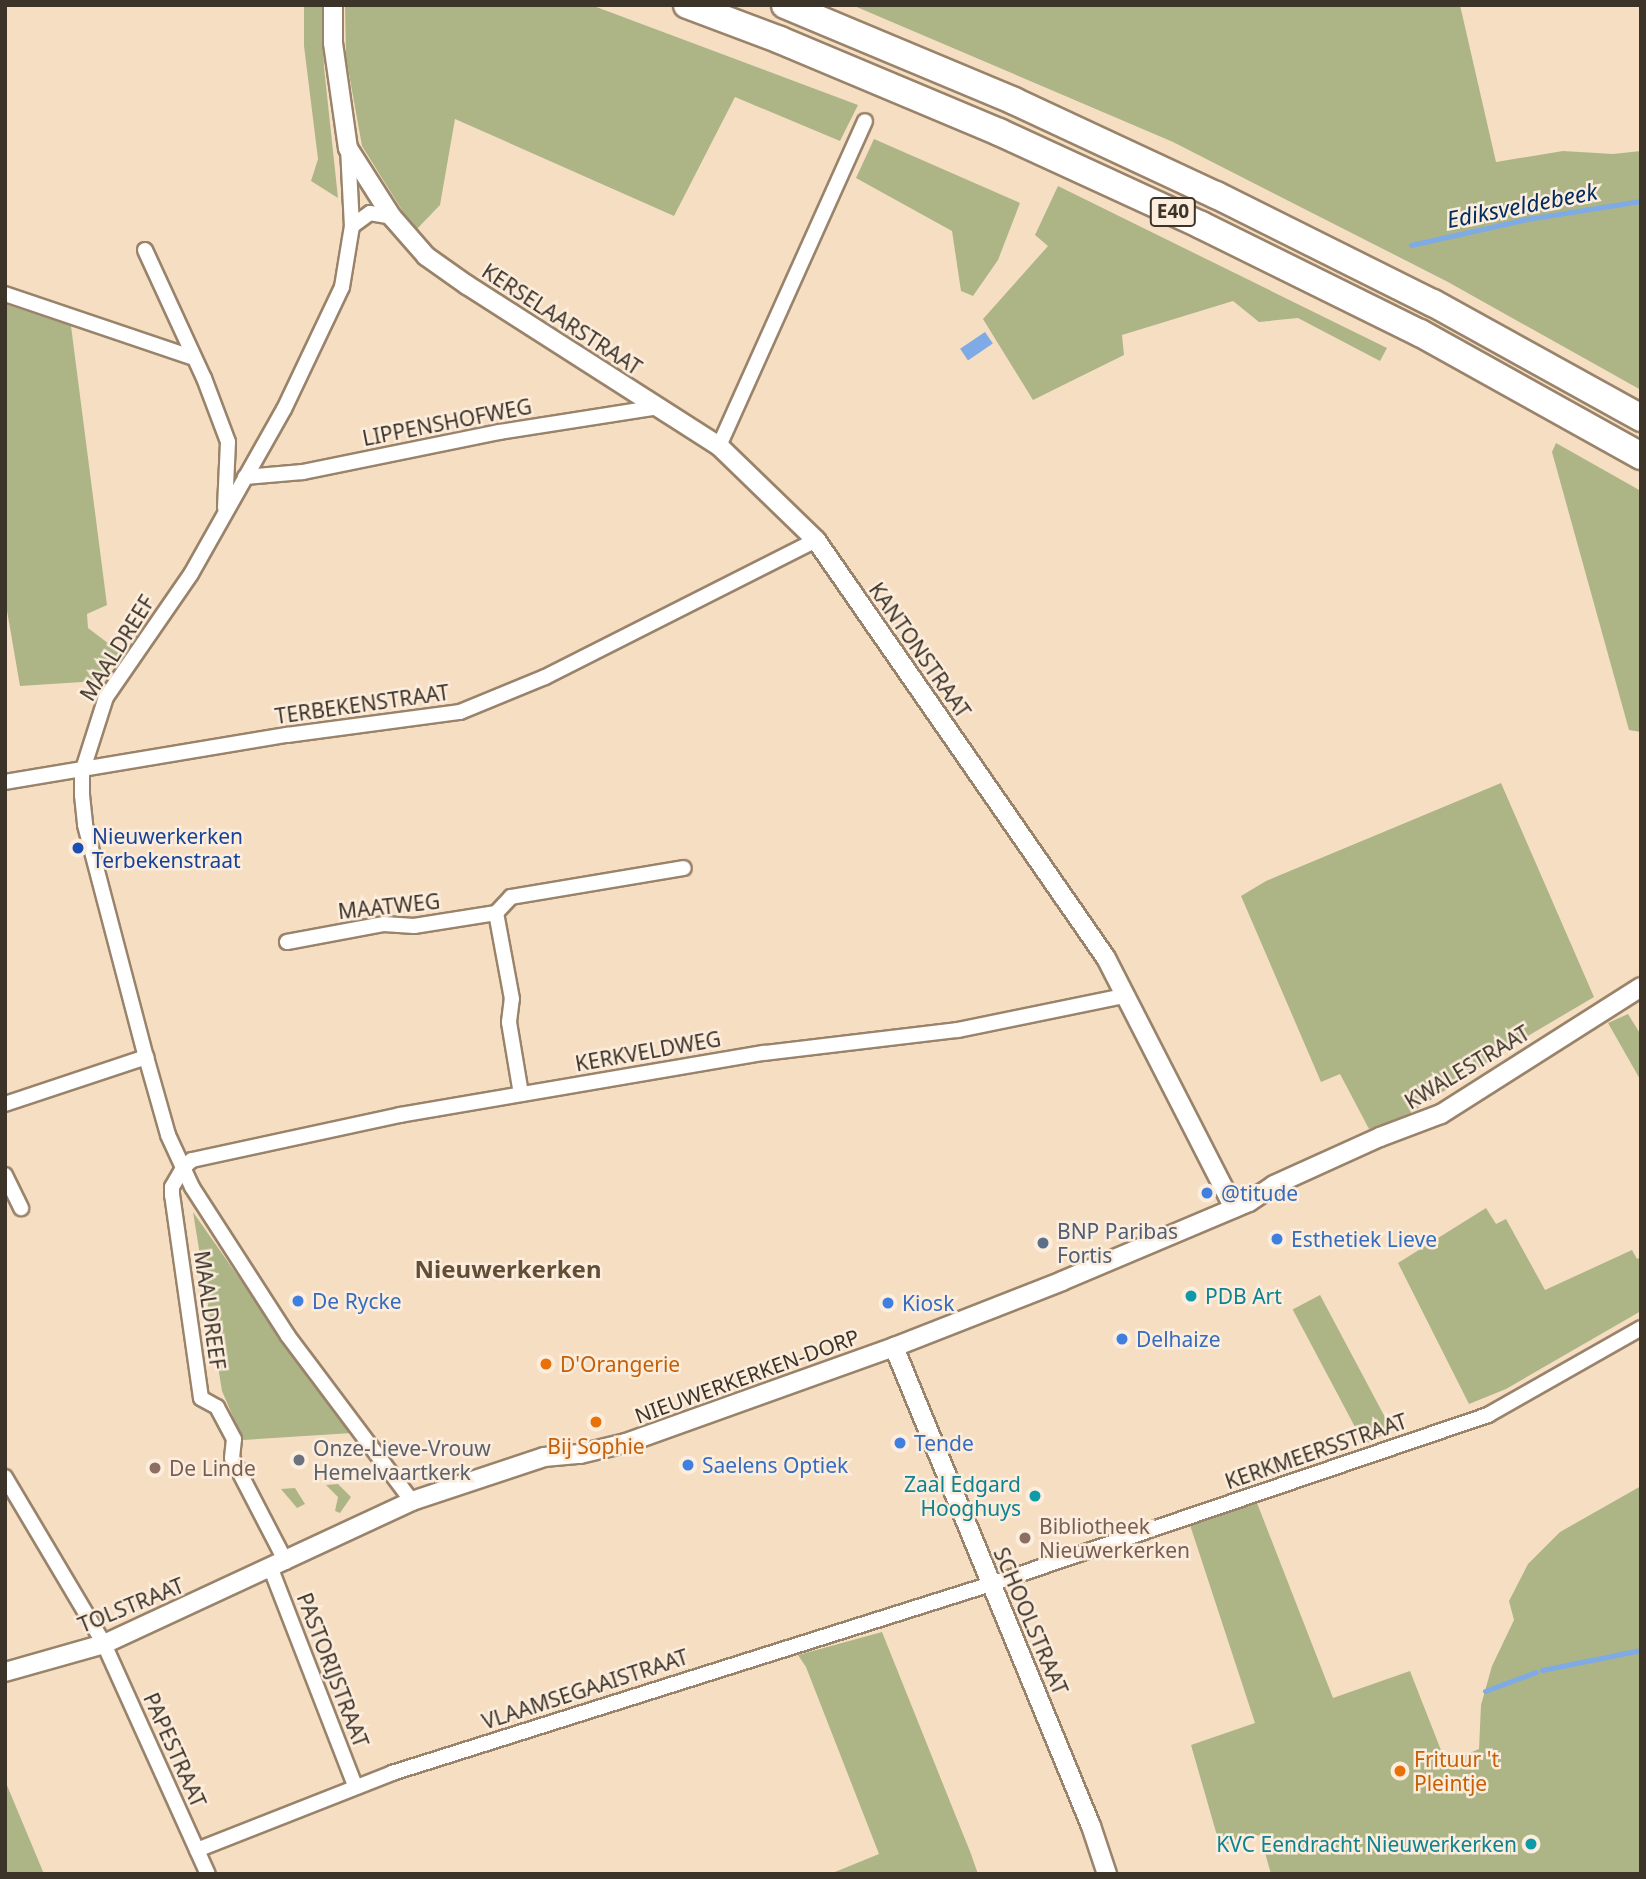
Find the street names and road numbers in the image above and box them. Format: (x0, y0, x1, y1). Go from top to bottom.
road number: E40 (1148, 196, 1198, 228)
street label: KERSELAARSTRAAT (477, 258, 647, 380)
street label: LIPPENSHOFWEG (360, 393, 534, 451)
street label: KANTONSTRAAT (864, 578, 976, 722)
street label: MAALDREEF (75, 591, 159, 705)
street label: TERBEKENSTRAAT (273, 679, 451, 729)
street label: MAATWEG (337, 888, 441, 924)
street label: KWALESTRAAT (1400, 1020, 1534, 1114)
street label: KERKVELDWEG (573, 1026, 723, 1076)
street label: MAALDREEF (189, 1249, 231, 1371)
street label: NIEUWERKERKEN-DORP (631, 1324, 863, 1428)
street label: KERKMEERSSTRAAT (1222, 1408, 1410, 1494)
street label: SCHOOLSTRAAT (989, 1544, 1073, 1698)
street label: TOLSTRAAT (74, 1572, 188, 1638)
street label: PASTORIJSTRAAT (292, 1589, 374, 1751)
street label: VLAAMSEGAAISTRAAT (479, 1644, 691, 1734)
street label: PAPESTRAAT (139, 1689, 211, 1811)

